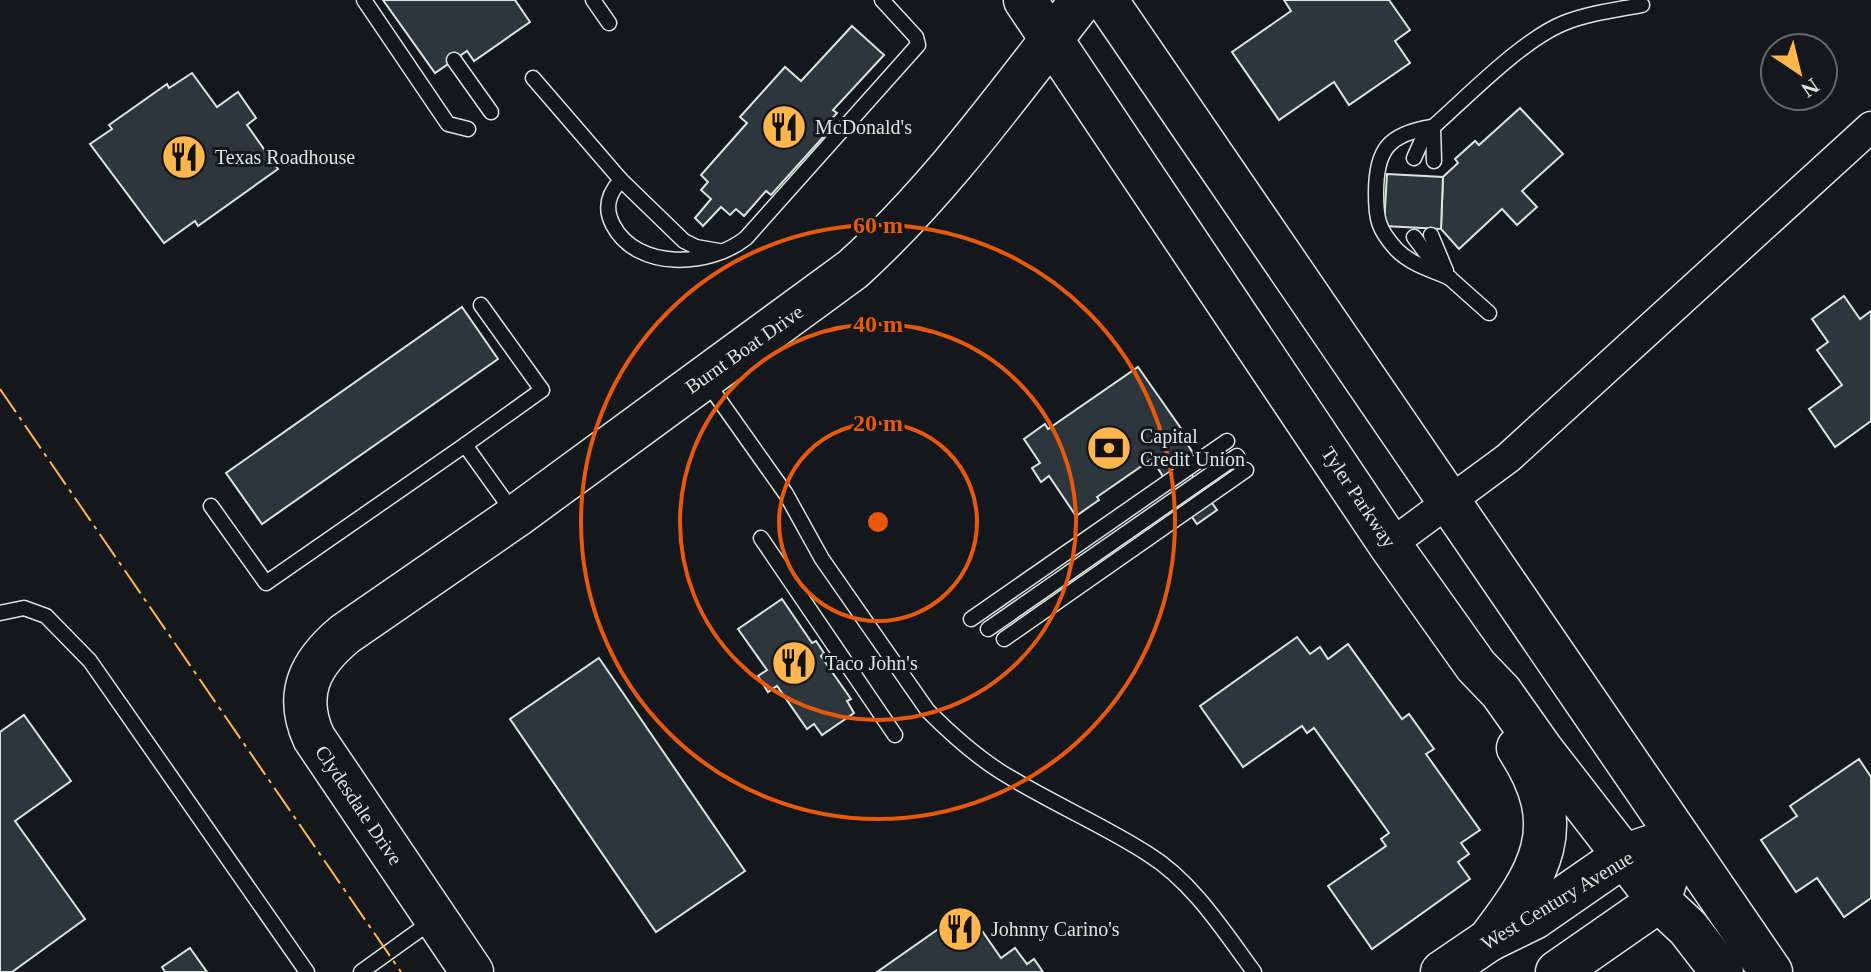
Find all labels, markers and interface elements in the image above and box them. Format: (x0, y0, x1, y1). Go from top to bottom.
north arrow (1759, 32, 1839, 112)
text: N (1796, 73, 1824, 103)
restaurant icon: McDonald's (760, 103, 808, 151)
place label: McDonald's (815, 116, 912, 138)
restaurant icon: Texas Roadhouse (160, 133, 208, 181)
place label: Texas Roadhouse (215, 146, 355, 168)
text: 60 m (853, 212, 903, 238)
street label: Burnt Boat Drive (681, 300, 807, 398)
text: 40 m (853, 311, 903, 337)
text: 20 m (853, 410, 903, 436)
bank icon: Capital Credit Union (1085, 424, 1133, 472)
place label: Capital Credit Union (1140, 425, 1245, 470)
street label: Tyler Parkway (1316, 442, 1401, 552)
centre of rings (864, 508, 892, 536)
restaurant icon: Taco John's (770, 639, 818, 687)
place label: Taco John's (825, 652, 918, 674)
street label: Clydesdale Drive (310, 741, 407, 870)
street label: West Century Avenue (1477, 846, 1638, 955)
restaurant icon: Johnny Carino's (936, 905, 984, 953)
place label: Johnny Carino's (991, 918, 1120, 941)

